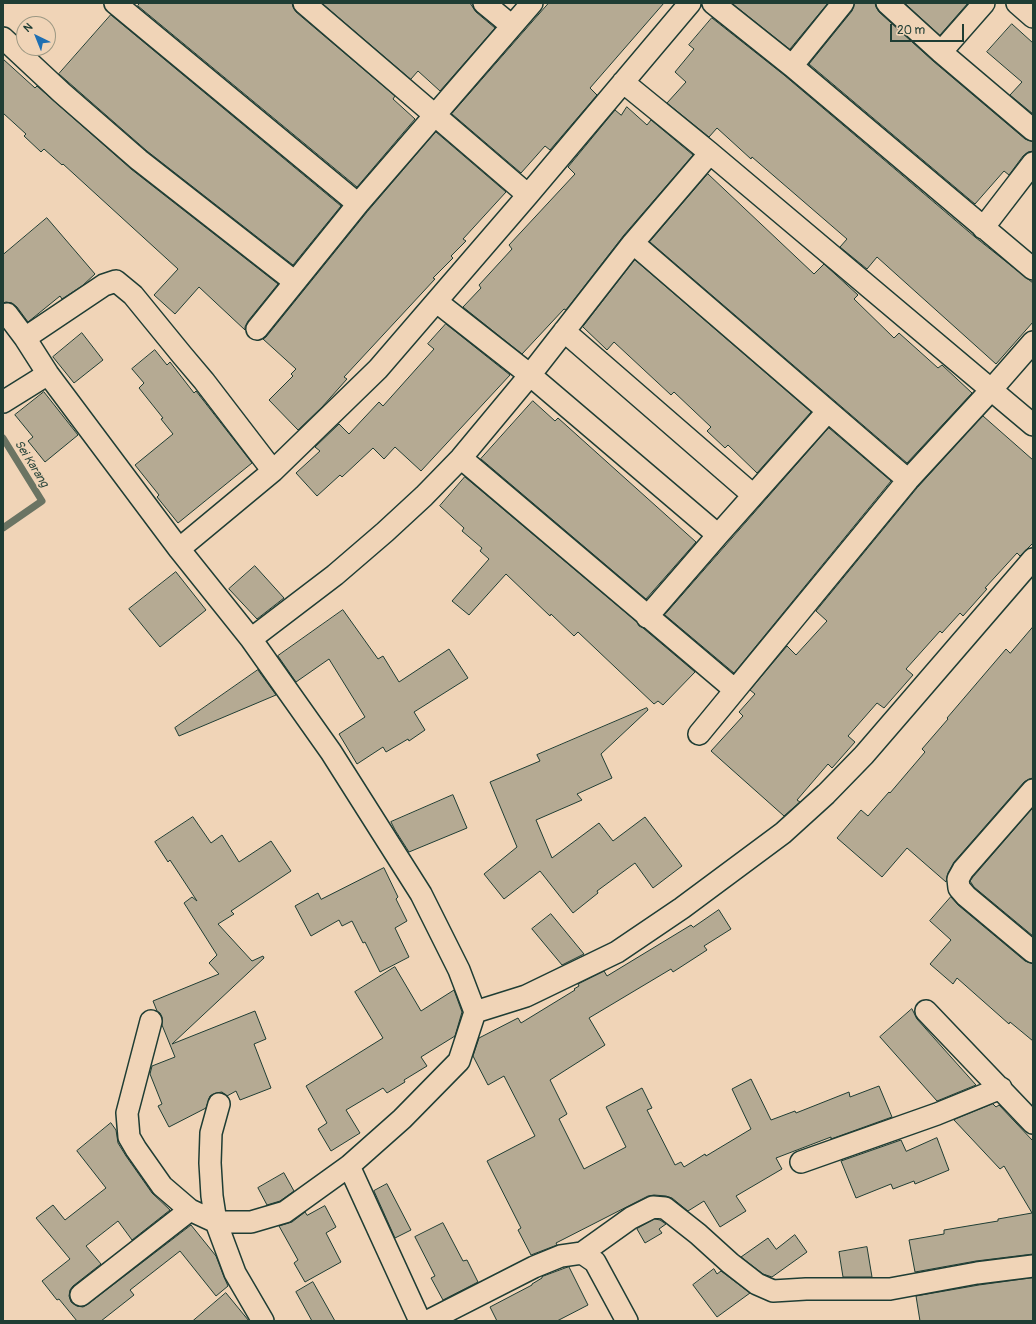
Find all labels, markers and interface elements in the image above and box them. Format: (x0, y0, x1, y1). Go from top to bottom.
north arrow (16, 16, 56, 56)
scale bar (892, 16, 966, 42)
text: N (21, 20, 35, 35)
text: 20 m (897, 23, 925, 38)
water label: Sei Karang (11, 438, 51, 490)

